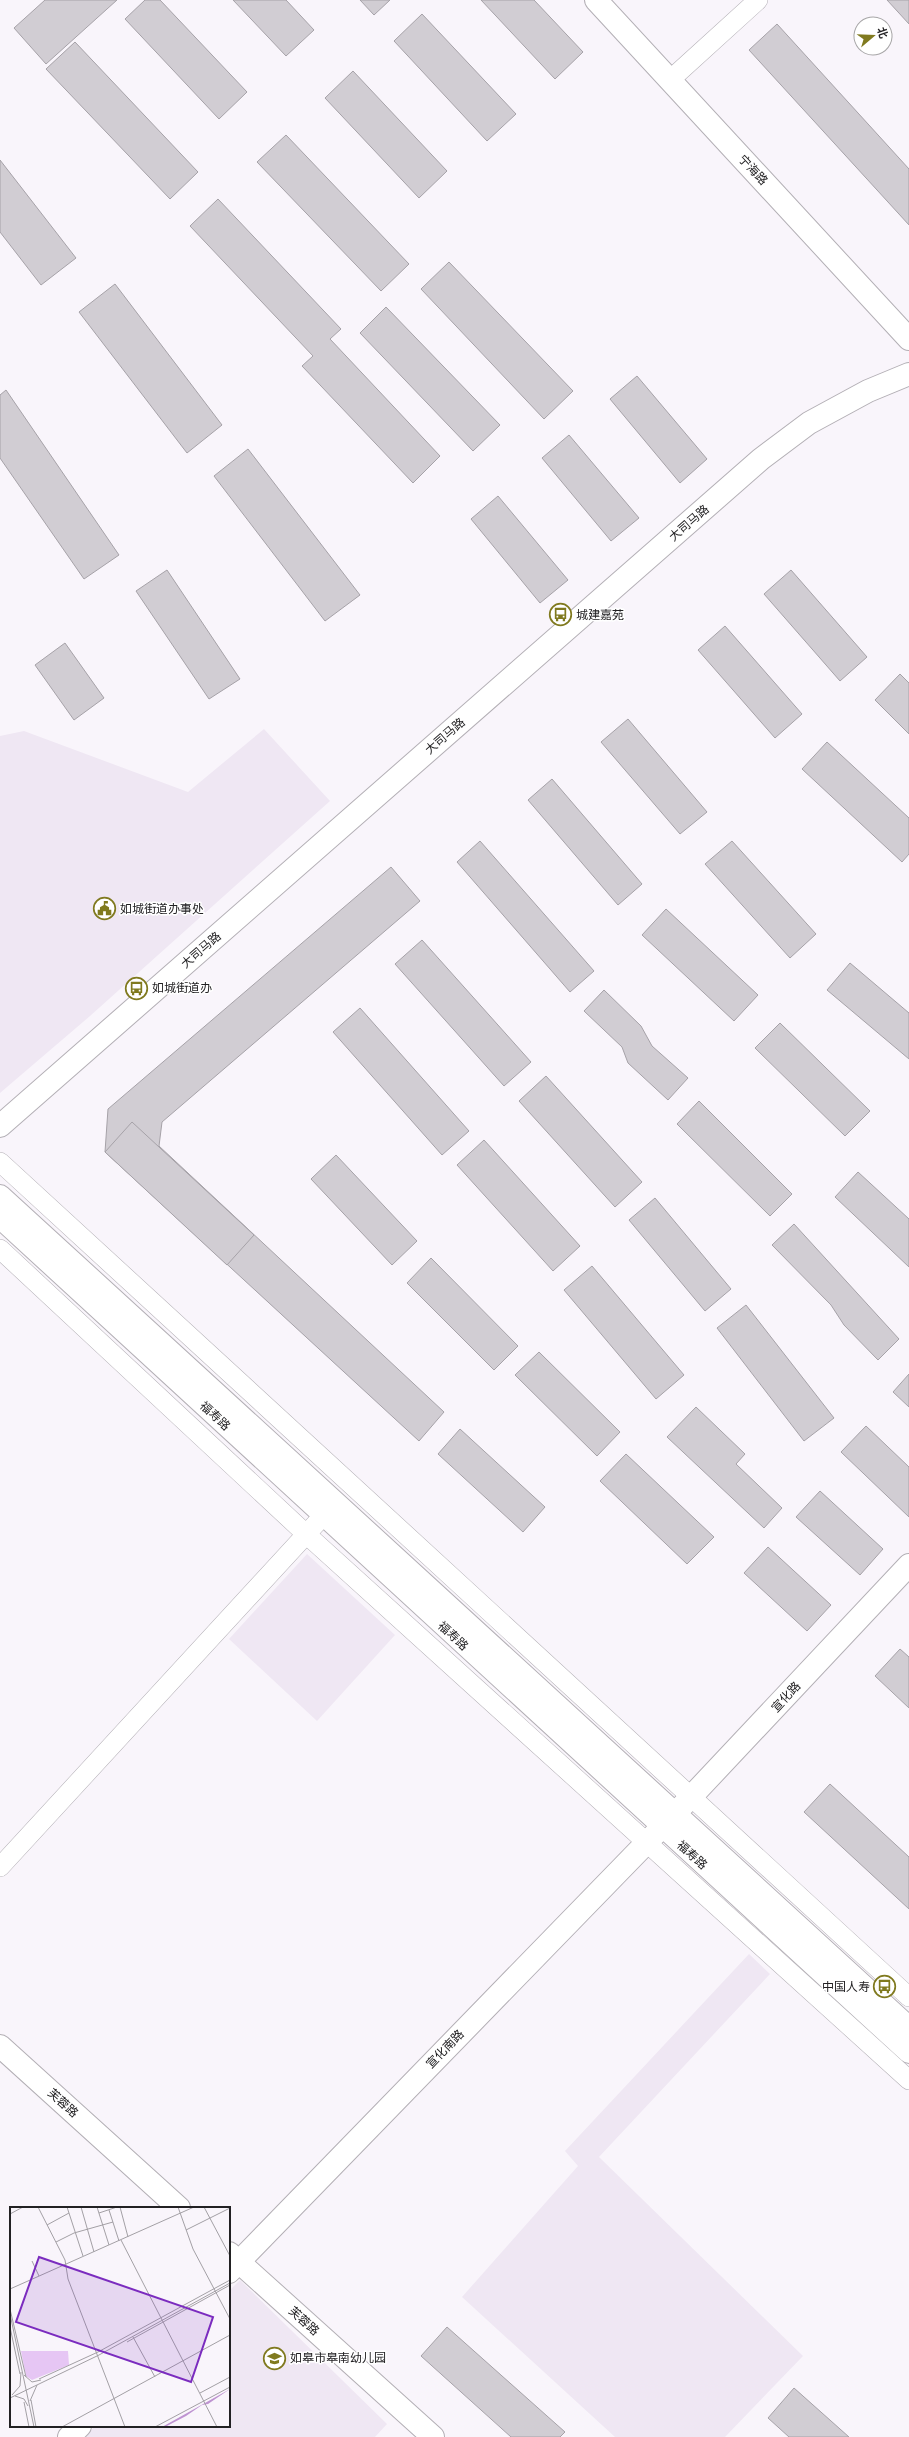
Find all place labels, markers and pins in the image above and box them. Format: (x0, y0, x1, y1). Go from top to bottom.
bus stop icon: 城建嘉苑 (548, 602, 574, 628)
place label: 城建嘉苑 (576, 608, 624, 622)
public building icon: 如城街道办事处 (92, 896, 118, 922)
place label: 如城街道办事处 (120, 902, 204, 916)
bus stop icon: 如城街道办 (124, 975, 150, 1001)
place label: 如城街道办 (152, 981, 212, 995)
bus stop icon: 中国人寿 (872, 1974, 898, 2000)
place label: 中国人寿 (822, 1980, 870, 1994)
school or university icon: 如皋市皋南幼儿园 (261, 2345, 287, 2371)
place label: 如皋市皋南幼儿园 (290, 2351, 386, 2365)

